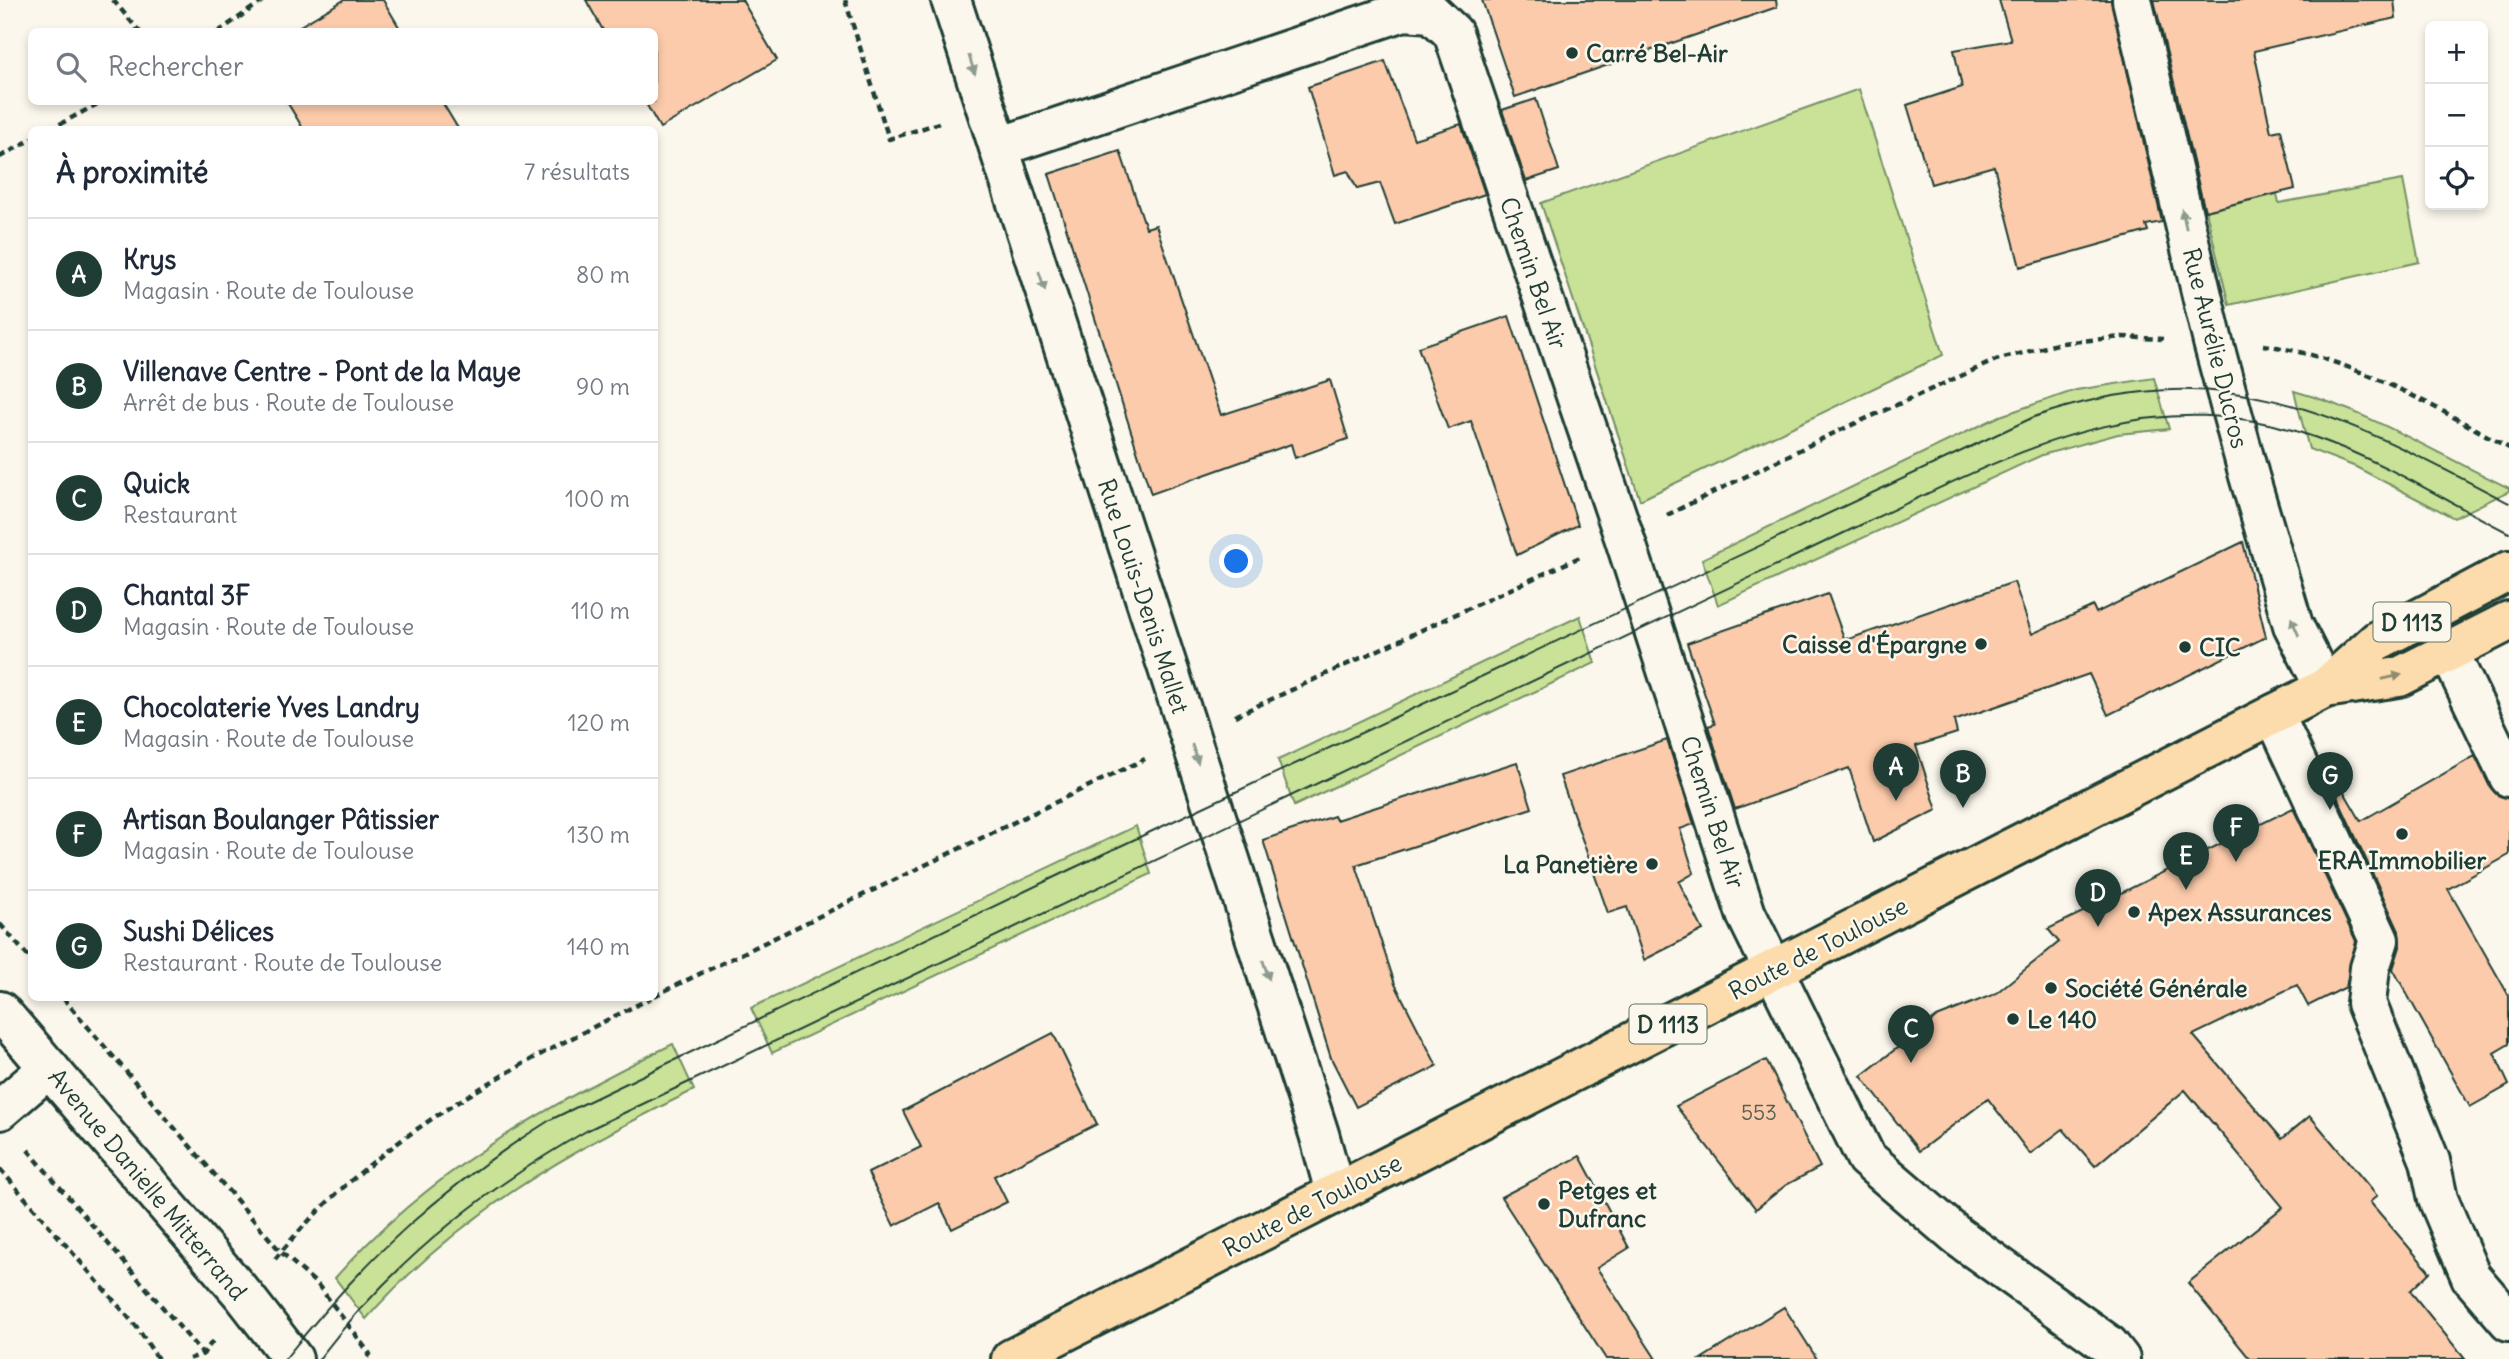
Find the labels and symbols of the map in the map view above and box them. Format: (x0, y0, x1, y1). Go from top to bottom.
place label: Carré Bel-Air (1586, 38, 1728, 68)
marker: Carré Bel-Air (1564, 45, 1580, 61)
one-way arrow (967, 54, 978, 75)
street label: Chemin Bel Air (1494, 193, 1574, 353)
one-way arrow (2178, 208, 2189, 230)
street label: Rue Aurélie Ducros (2177, 245, 2255, 451)
one-way arrow (1037, 271, 1048, 292)
street label: Rue Louis-Denis Mallet (1092, 475, 1196, 717)
your location (1219, 544, 1253, 578)
road number: D 1113 (2374, 602, 2450, 642)
one-way arrow (2290, 616, 2301, 637)
place label: Caisse d'Épargne (1782, 629, 1967, 659)
place label: CIC (2199, 632, 2241, 662)
marker: Caisse d'Épargne (1973, 636, 1989, 652)
marker: CIC (2177, 639, 2193, 655)
one-way arrow (2382, 671, 2404, 682)
street label: Chemin Bel Air (1674, 732, 1752, 892)
pin: A (1873, 743, 1919, 801)
one-way arrow (1190, 744, 1201, 765)
pin: B (1940, 750, 1986, 808)
pin: G (2307, 752, 2353, 810)
pin: F (2213, 804, 2259, 862)
marker: ERA Immobilier (2394, 826, 2410, 842)
pin: E (2163, 832, 2209, 890)
place label: ERA Immobilier (2318, 845, 2486, 875)
place label: La Panetière (1503, 849, 1638, 879)
marker: La Panetière (1644, 856, 1660, 872)
pin: D (2075, 869, 2121, 927)
street label: Route de Toulouse (1723, 890, 1913, 1006)
place label: Apex Assurances (2148, 897, 2332, 927)
marker: Apex Assurances (2126, 904, 2142, 920)
one-way arrow (1261, 960, 1271, 981)
place label: Société Générale (2065, 973, 2248, 1003)
marker: Société Générale (2043, 980, 2059, 996)
road number: D 1113 (1630, 1004, 1706, 1044)
place label: Le 140 (2027, 1004, 2097, 1034)
pin: C (1888, 1005, 1934, 1063)
marker: Le 140 (2005, 1011, 2021, 1027)
street label: Avenue Danielle Mitterrand (42, 1062, 254, 1306)
house number: 553 (1741, 1099, 1777, 1126)
street label: Route de Toulouse (1217, 1147, 1407, 1263)
place label: Petges et Dufranc (1558, 1175, 1657, 1233)
marker: Petges et Dufranc (1536, 1196, 1552, 1212)

